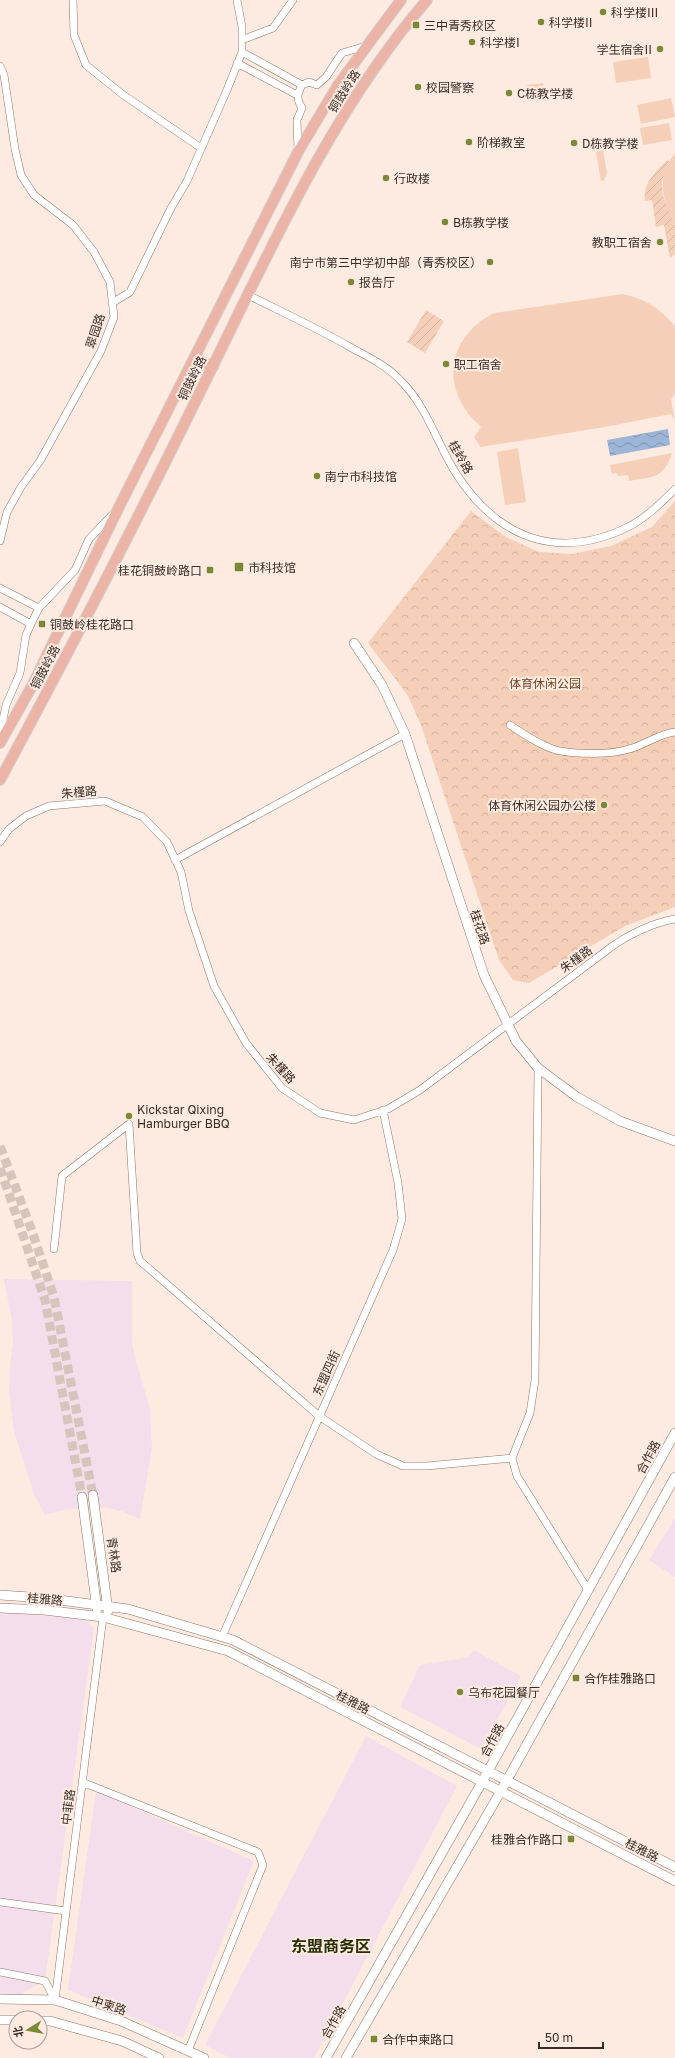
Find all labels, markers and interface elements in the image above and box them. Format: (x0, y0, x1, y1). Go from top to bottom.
place label: 科学楼III (611, 5, 658, 20)
marker: 科学楼III (598, 7, 608, 17)
place label: 科学楼II (549, 15, 593, 30)
marker: 科学楼II (536, 17, 546, 27)
place label: 三中青秀校区 (424, 18, 496, 33)
marker: 三中青秀校区 (411, 20, 421, 30)
place label: 科学楼I (480, 35, 520, 50)
marker: 科学楼I (467, 37, 477, 47)
place label: 学生宿舍II (596, 42, 652, 57)
marker: 学生宿舍II (655, 44, 665, 54)
street label: 铜鼓岭路 (325, 67, 363, 115)
place label: 校园警察 (426, 80, 474, 95)
marker: 校园警察 (413, 82, 423, 92)
place label: C栋教学楼 (517, 86, 573, 101)
marker: C栋教学楼 (504, 88, 514, 98)
place label: 阶梯教室 (477, 135, 525, 150)
place label: D栋教学楼 (582, 136, 638, 151)
marker: 阶梯教室 (464, 137, 474, 147)
marker: D栋教学楼 (569, 138, 579, 148)
place label: 行政楼 (394, 171, 430, 186)
marker: 行政楼 (381, 173, 391, 183)
place label: B栋教学楼 (453, 215, 509, 230)
marker: B栋教学楼 (440, 217, 450, 227)
place label: 教职工宿舍 (592, 235, 652, 250)
marker: 教职工宿舍 (655, 237, 665, 247)
place label: 南宁市第三中学初中部（青秀校区） (290, 255, 482, 270)
marker: 南宁市第三中学初中部（青秀校区） (485, 257, 495, 267)
place label: 报告厅 (359, 275, 395, 290)
marker: 报告厅 (346, 277, 356, 287)
street label: 翠园路 (82, 312, 108, 350)
street label: 铜鼓岭路 (175, 353, 209, 403)
place label: 职工宿舍 (454, 357, 502, 372)
marker: 职工宿舍 (441, 359, 451, 369)
street label: 桂岭路 (446, 438, 476, 476)
place label: 南宁市科技馆 (325, 469, 397, 484)
marker: 南宁市科技馆 (312, 471, 322, 481)
place label: 市科技馆 (248, 560, 296, 575)
marker: 市科技馆 (233, 561, 245, 573)
place label: 桂花铜鼓岭路口 (118, 563, 202, 578)
marker: 桂花铜鼓岭路口 (205, 565, 215, 575)
place label: 铜鼓岭桂花路口 (50, 617, 134, 632)
marker: 铜鼓岭桂花路口 (37, 619, 47, 629)
street label: 铜鼓岭路 (27, 642, 63, 692)
park label: 体育休闲公园 (509, 676, 581, 691)
street label: 朱槿路 (60, 783, 98, 801)
place label: 体育休闲公园办公楼 (488, 798, 596, 813)
marker: 体育休闲公园办公楼 (599, 800, 609, 810)
street label: 桂花路 (467, 908, 493, 946)
street label: 朱槿路 (557, 942, 595, 976)
street label: 朱槿路 (263, 1050, 299, 1086)
place label: Kickstar Qixing Hamburger BBQ (137, 1102, 230, 1131)
marker: Kickstar Qixing Hamburger BBQ (124, 1111, 134, 1121)
street label: 东盟四街 (309, 1348, 343, 1398)
street label: 合作路 (633, 1438, 663, 1476)
street label: 青林路 (104, 1536, 124, 1574)
street label: 桂雅路 (26, 1590, 64, 1608)
place label: 合作桂雅路口 (584, 1671, 656, 1686)
marker: 合作桂雅路口 (571, 1673, 581, 1683)
place label: 乌布花园餐厅 (468, 1685, 540, 1700)
street label: 桂雅路 (334, 1687, 372, 1717)
marker: 乌布花园餐厅 (455, 1687, 465, 1697)
street label: 合作路 (477, 1721, 507, 1759)
street label: 中菲路 (58, 1788, 78, 1826)
place label: 桂雅合作路口 (491, 1832, 563, 1847)
marker: 桂雅合作路口 (566, 1834, 576, 1844)
street label: 桂雅路 (623, 1835, 661, 1865)
district label: 东盟商务区 (291, 1936, 371, 1956)
street label: 中柬路 (90, 1992, 128, 2018)
street label: 合作路 (318, 2003, 348, 2041)
north arrow (8, 2010, 48, 2050)
scale bar (539, 2024, 603, 2050)
text: 北 (10, 2025, 25, 2039)
text: 50 m (545, 2030, 573, 2045)
place label: 合作中柬路口 (382, 2032, 454, 2047)
marker: 合作中柬路口 (369, 2034, 379, 2044)

